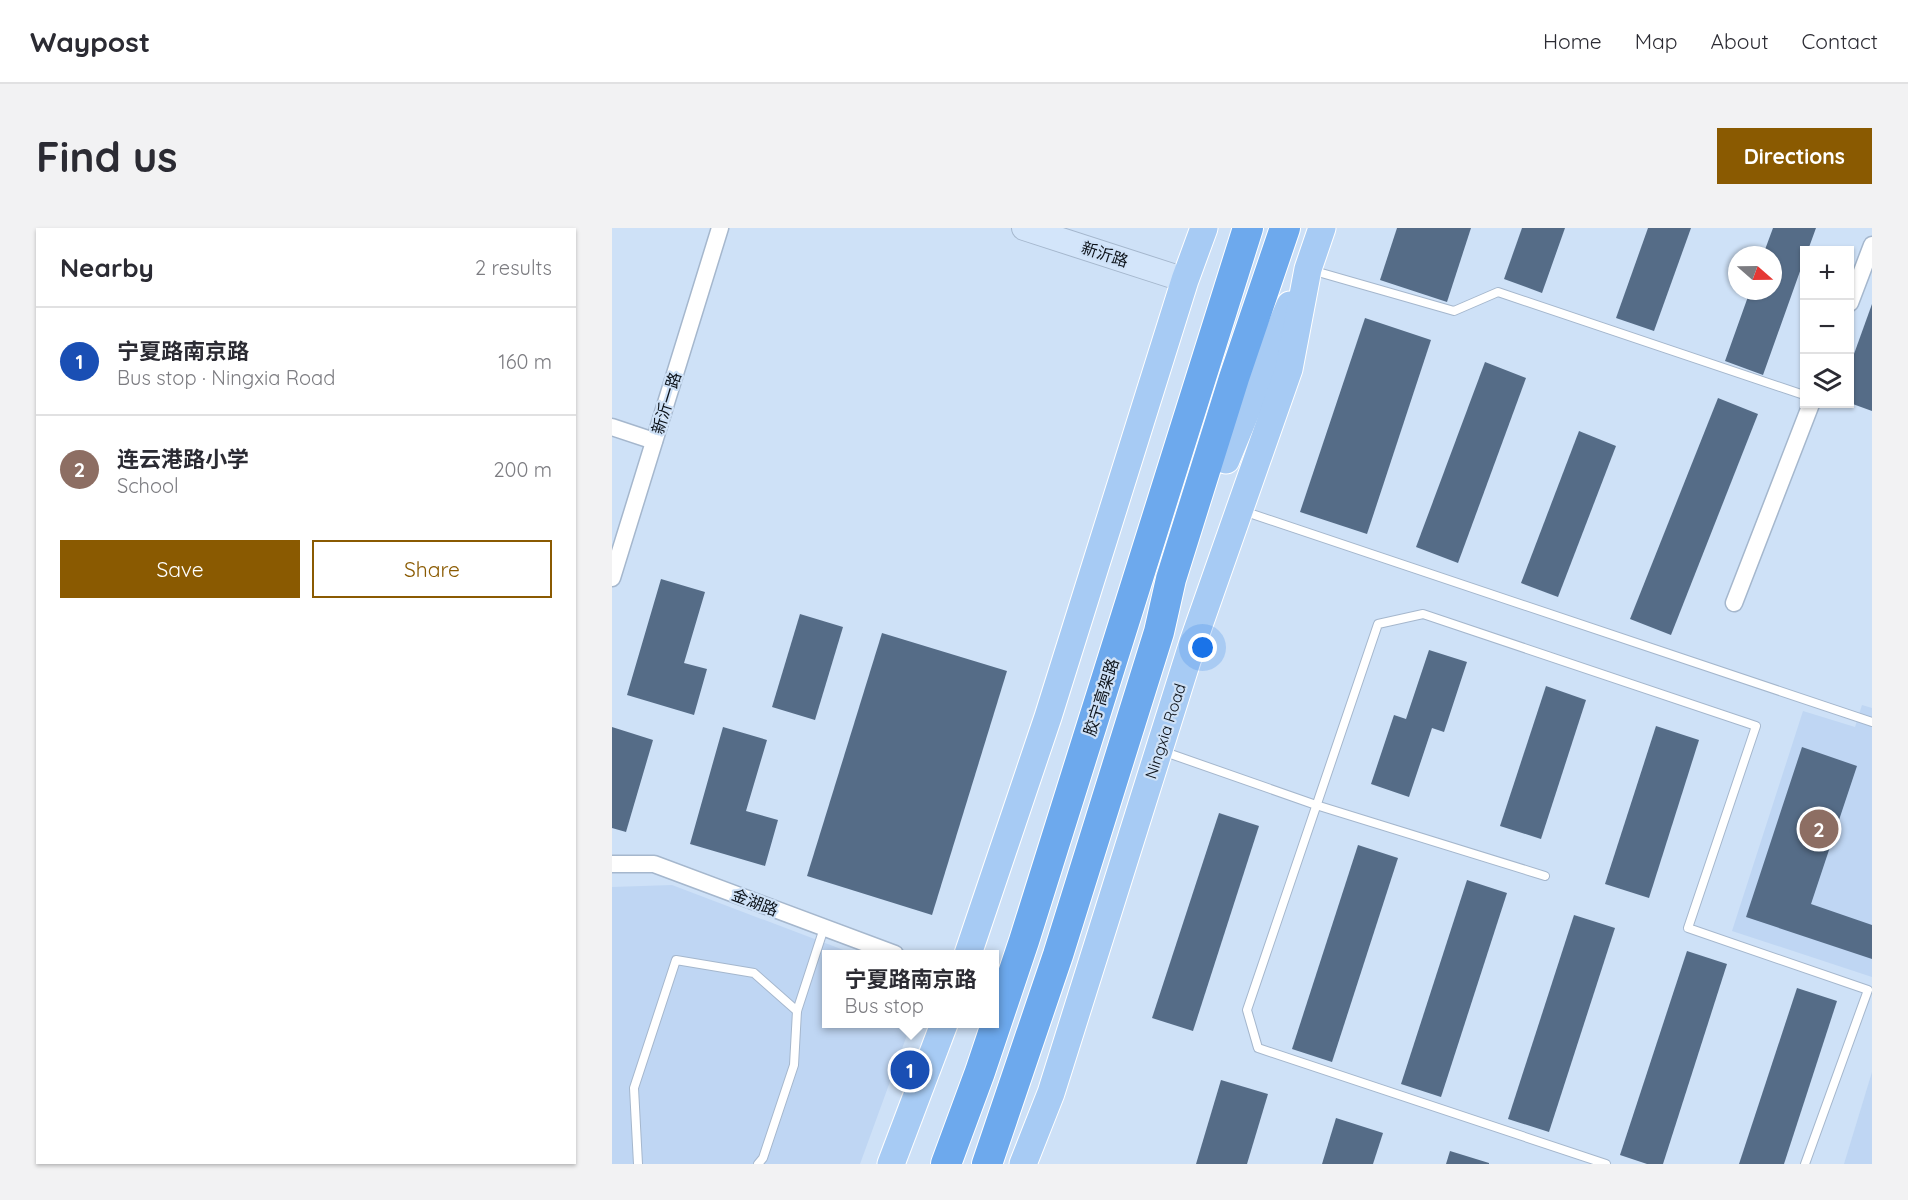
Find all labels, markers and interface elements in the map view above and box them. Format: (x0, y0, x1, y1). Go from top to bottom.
text: Waypost (30, 24, 150, 59)
text: Home (1543, 28, 1602, 54)
text: Map (1635, 28, 1678, 54)
text: About (1711, 28, 1769, 54)
text: Contact (1802, 28, 1878, 54)
button: Directions (1717, 128, 1872, 184)
text: Find us (36, 130, 178, 183)
street label: 新沂路 (1079, 237, 1131, 271)
north arrow (1728, 246, 1782, 300)
map controls (1800, 246, 1854, 408)
button: + (1800, 246, 1854, 300)
text: Nearby (60, 251, 154, 284)
text: 2 results (475, 255, 552, 280)
button: − (1800, 300, 1854, 354)
text: 宁夏路南京路 (117, 337, 249, 365)
text: 1 (76, 349, 83, 374)
text: 160 m (498, 349, 552, 374)
button: layers (1800, 354, 1854, 408)
text: Bus stop · Ningxia Road (117, 365, 335, 390)
street label: 新沂一路 (647, 369, 685, 437)
text: 连云港路小学 (117, 445, 249, 473)
text: 2 (74, 457, 85, 482)
text: 200 m (493, 457, 552, 482)
text: School (117, 473, 179, 498)
button: Save (60, 540, 300, 598)
button: Share (312, 540, 552, 598)
your location (1188, 633, 1217, 662)
street label: 胶宁高架路 (1079, 656, 1123, 738)
street label: Ningxia Road (1140, 681, 1190, 781)
pin: 2 (1800, 806, 1838, 852)
street label: 金湖路 (729, 884, 781, 920)
popup (822, 950, 999, 1028)
text: 宁夏路南京路 (844, 965, 977, 993)
text: Bus stop (844, 993, 924, 1018)
pin: 1 (890, 1048, 930, 1092)

